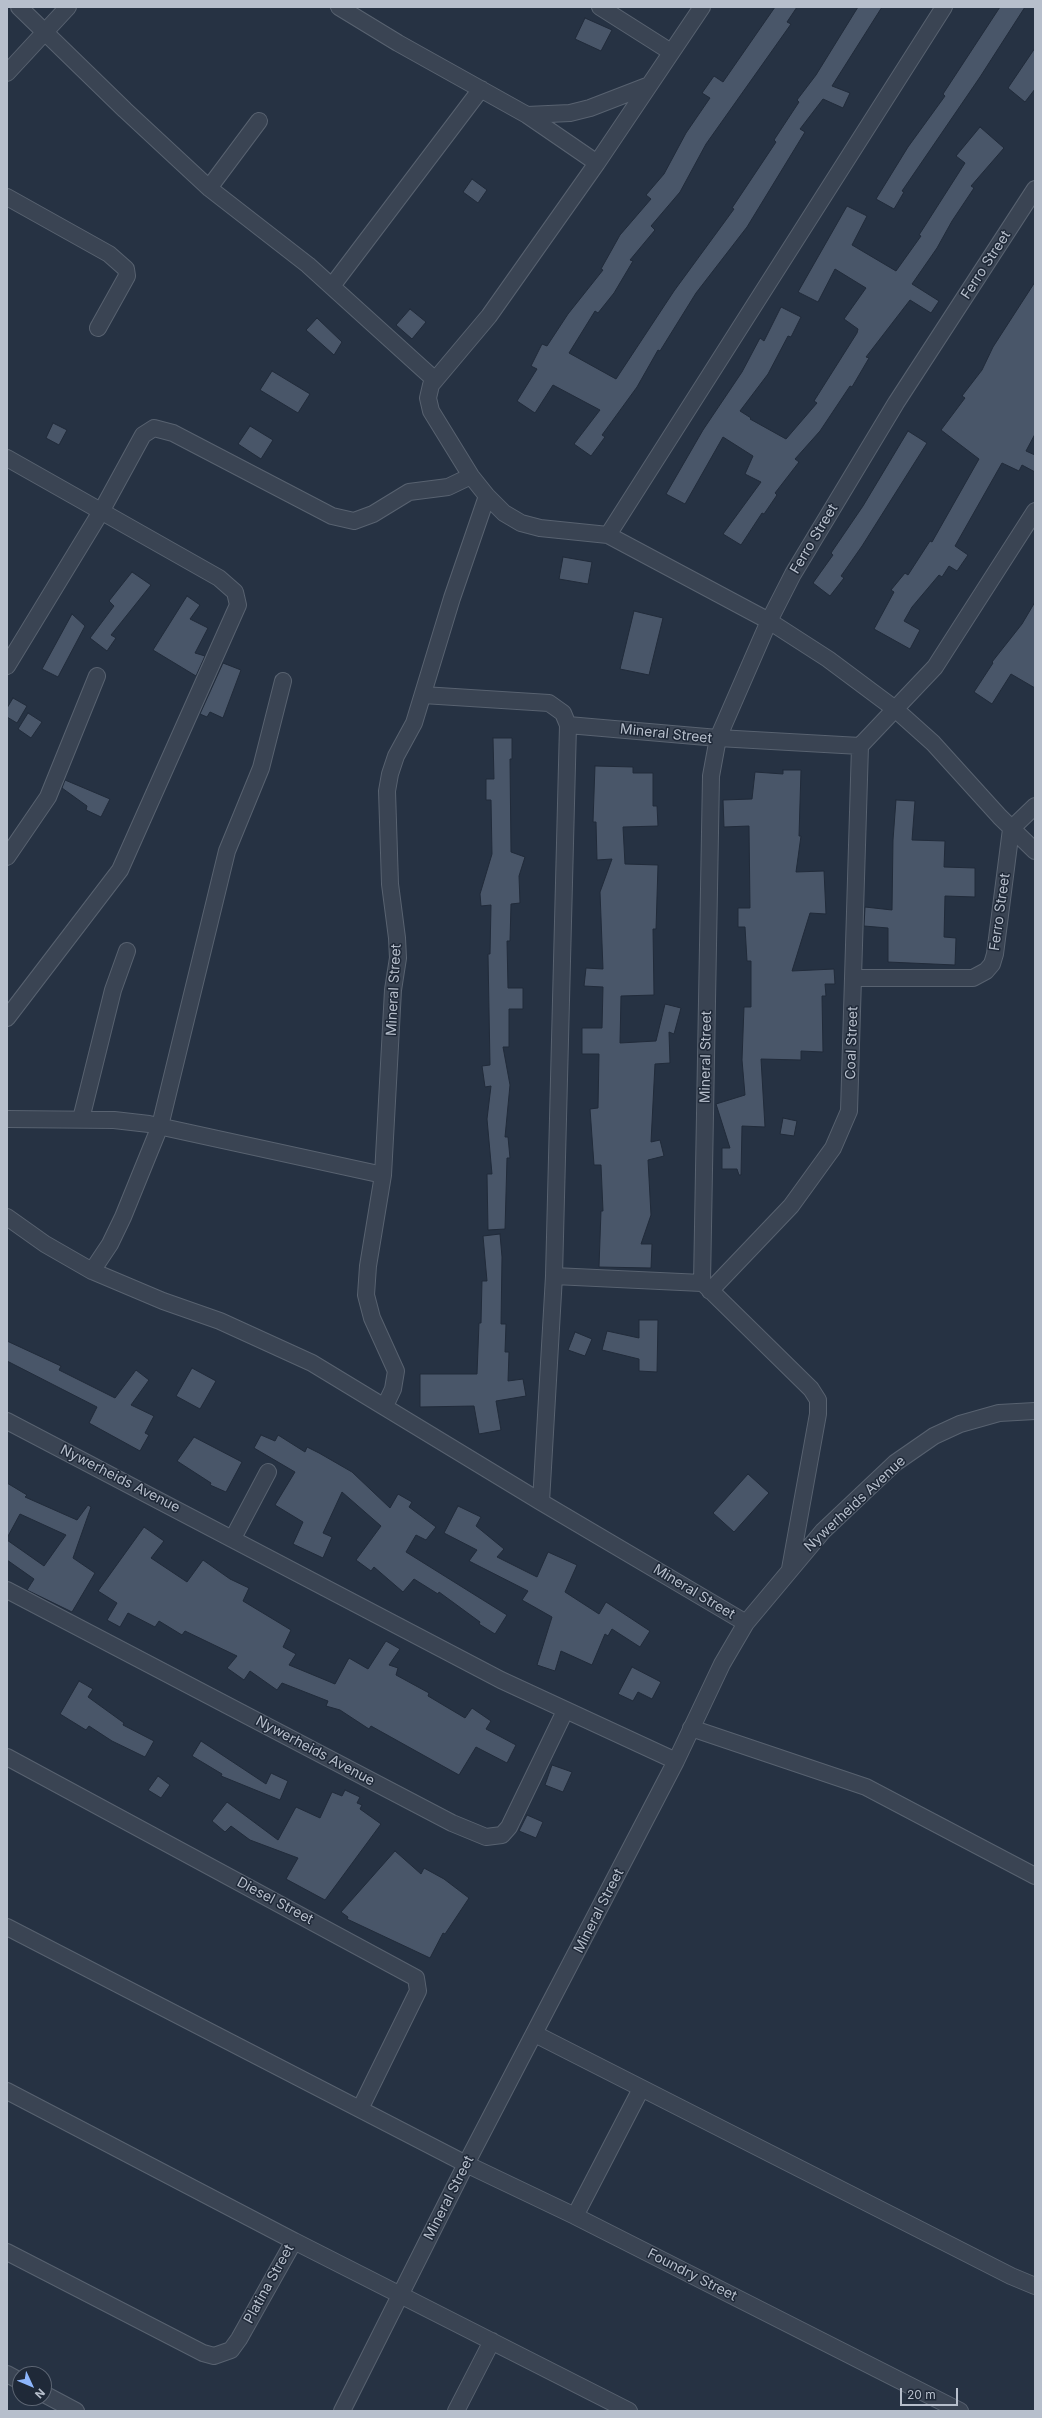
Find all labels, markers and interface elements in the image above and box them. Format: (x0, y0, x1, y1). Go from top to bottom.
street label: Ferro Street (958, 228, 1014, 302)
street label: Ferro Street (787, 501, 841, 577)
street label: Mineral Street (619, 721, 713, 747)
street label: Ferro Street (986, 872, 1014, 952)
street label: Mineral Street (383, 943, 405, 1037)
street label: Coal Street (842, 1006, 862, 1080)
street label: Mineral Street (697, 1011, 715, 1103)
street label: Nywerheids Avenue (57, 1441, 183, 1517)
street label: Nywerheids Avenue (801, 1453, 909, 1555)
street label: Mineral Street (650, 1561, 738, 1623)
street label: Nywerheids Avenue (253, 1713, 377, 1789)
street label: Mineral Street (571, 1866, 627, 1956)
street label: Diesel Street (234, 1874, 316, 1928)
street label: Mineral Street (421, 2153, 477, 2243)
street label: Platina Street (240, 2242, 298, 2326)
street label: Foundry Street (645, 2245, 739, 2305)
north arrow (12, 2366, 52, 2406)
scale bar (902, 2380, 960, 2406)
text: N (32, 2386, 48, 2402)
text: 20 m (907, 2387, 936, 2402)

